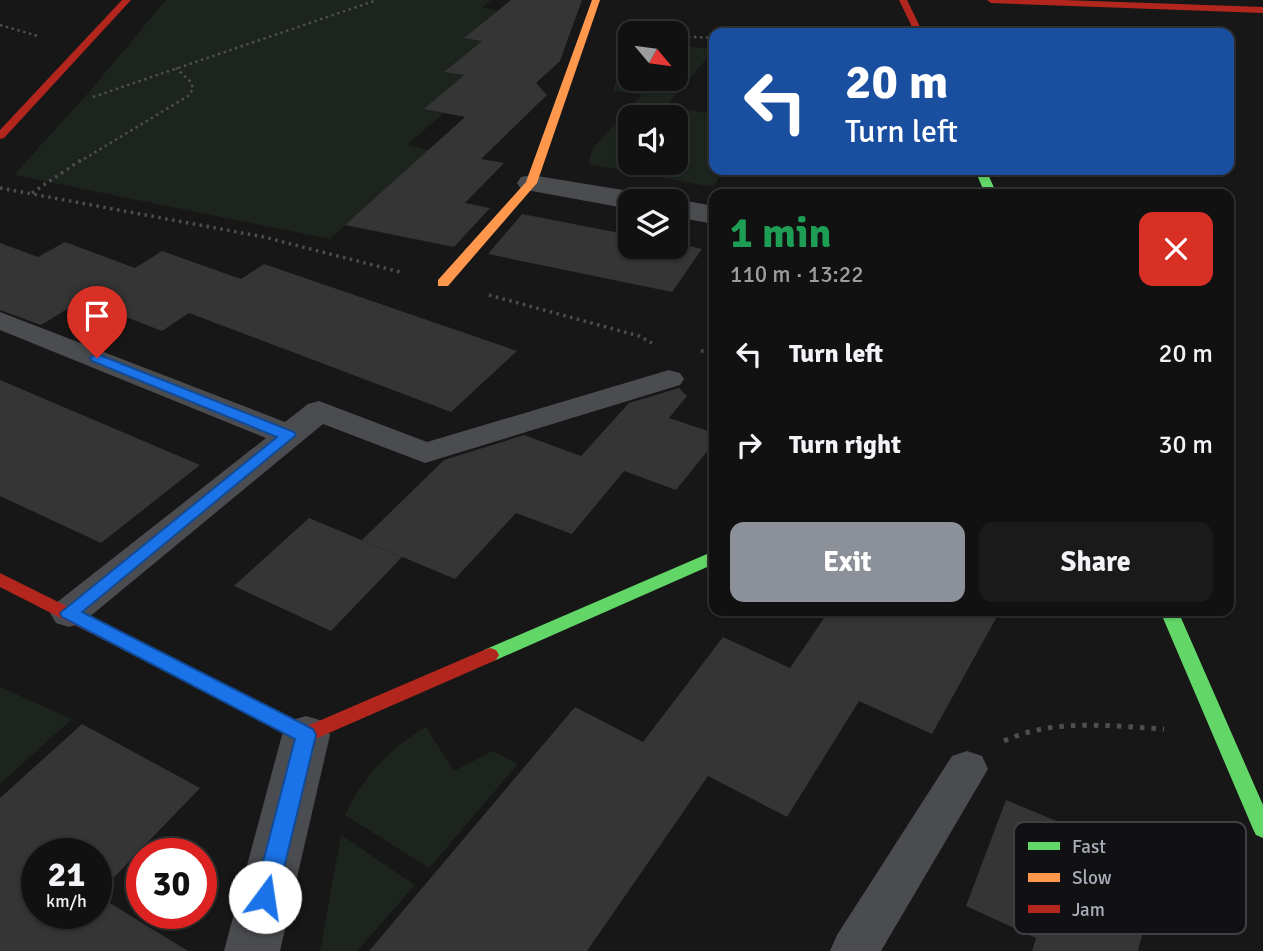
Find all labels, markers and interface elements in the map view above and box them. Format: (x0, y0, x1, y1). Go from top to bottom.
north arrow (618, 21, 688, 91)
map controls (618, 21, 688, 259)
text: 20 m (845, 52, 948, 112)
icon: left (730, 56, 821, 147)
button: sound (618, 105, 688, 175)
text: Turn left (845, 112, 958, 151)
button: layers (618, 189, 688, 259)
text: 1 min (730, 208, 831, 259)
button: close (1139, 212, 1213, 286)
text: 110 m · 13:22 (730, 260, 864, 289)
pin (67, 286, 127, 358)
icon: arrive (78, 297, 116, 335)
icon: left (730, 335, 768, 373)
text: Turn left (789, 338, 883, 370)
text: 20 m (1158, 338, 1213, 370)
icon: right (730, 426, 768, 464)
text: Turn right (789, 429, 901, 461)
text: 30 m (1158, 429, 1213, 461)
button: Exit (730, 522, 965, 602)
button: Share (979, 522, 1213, 602)
legend (1014, 822, 1246, 934)
text: Fast (1072, 835, 1106, 859)
speed limit sign: 30 (126, 838, 217, 929)
text: 21 (48, 853, 85, 896)
position arrow (228, 860, 302, 934)
text: Slow (1072, 866, 1112, 890)
text: km/h (46, 890, 87, 912)
text: Jam (1072, 898, 1105, 922)

